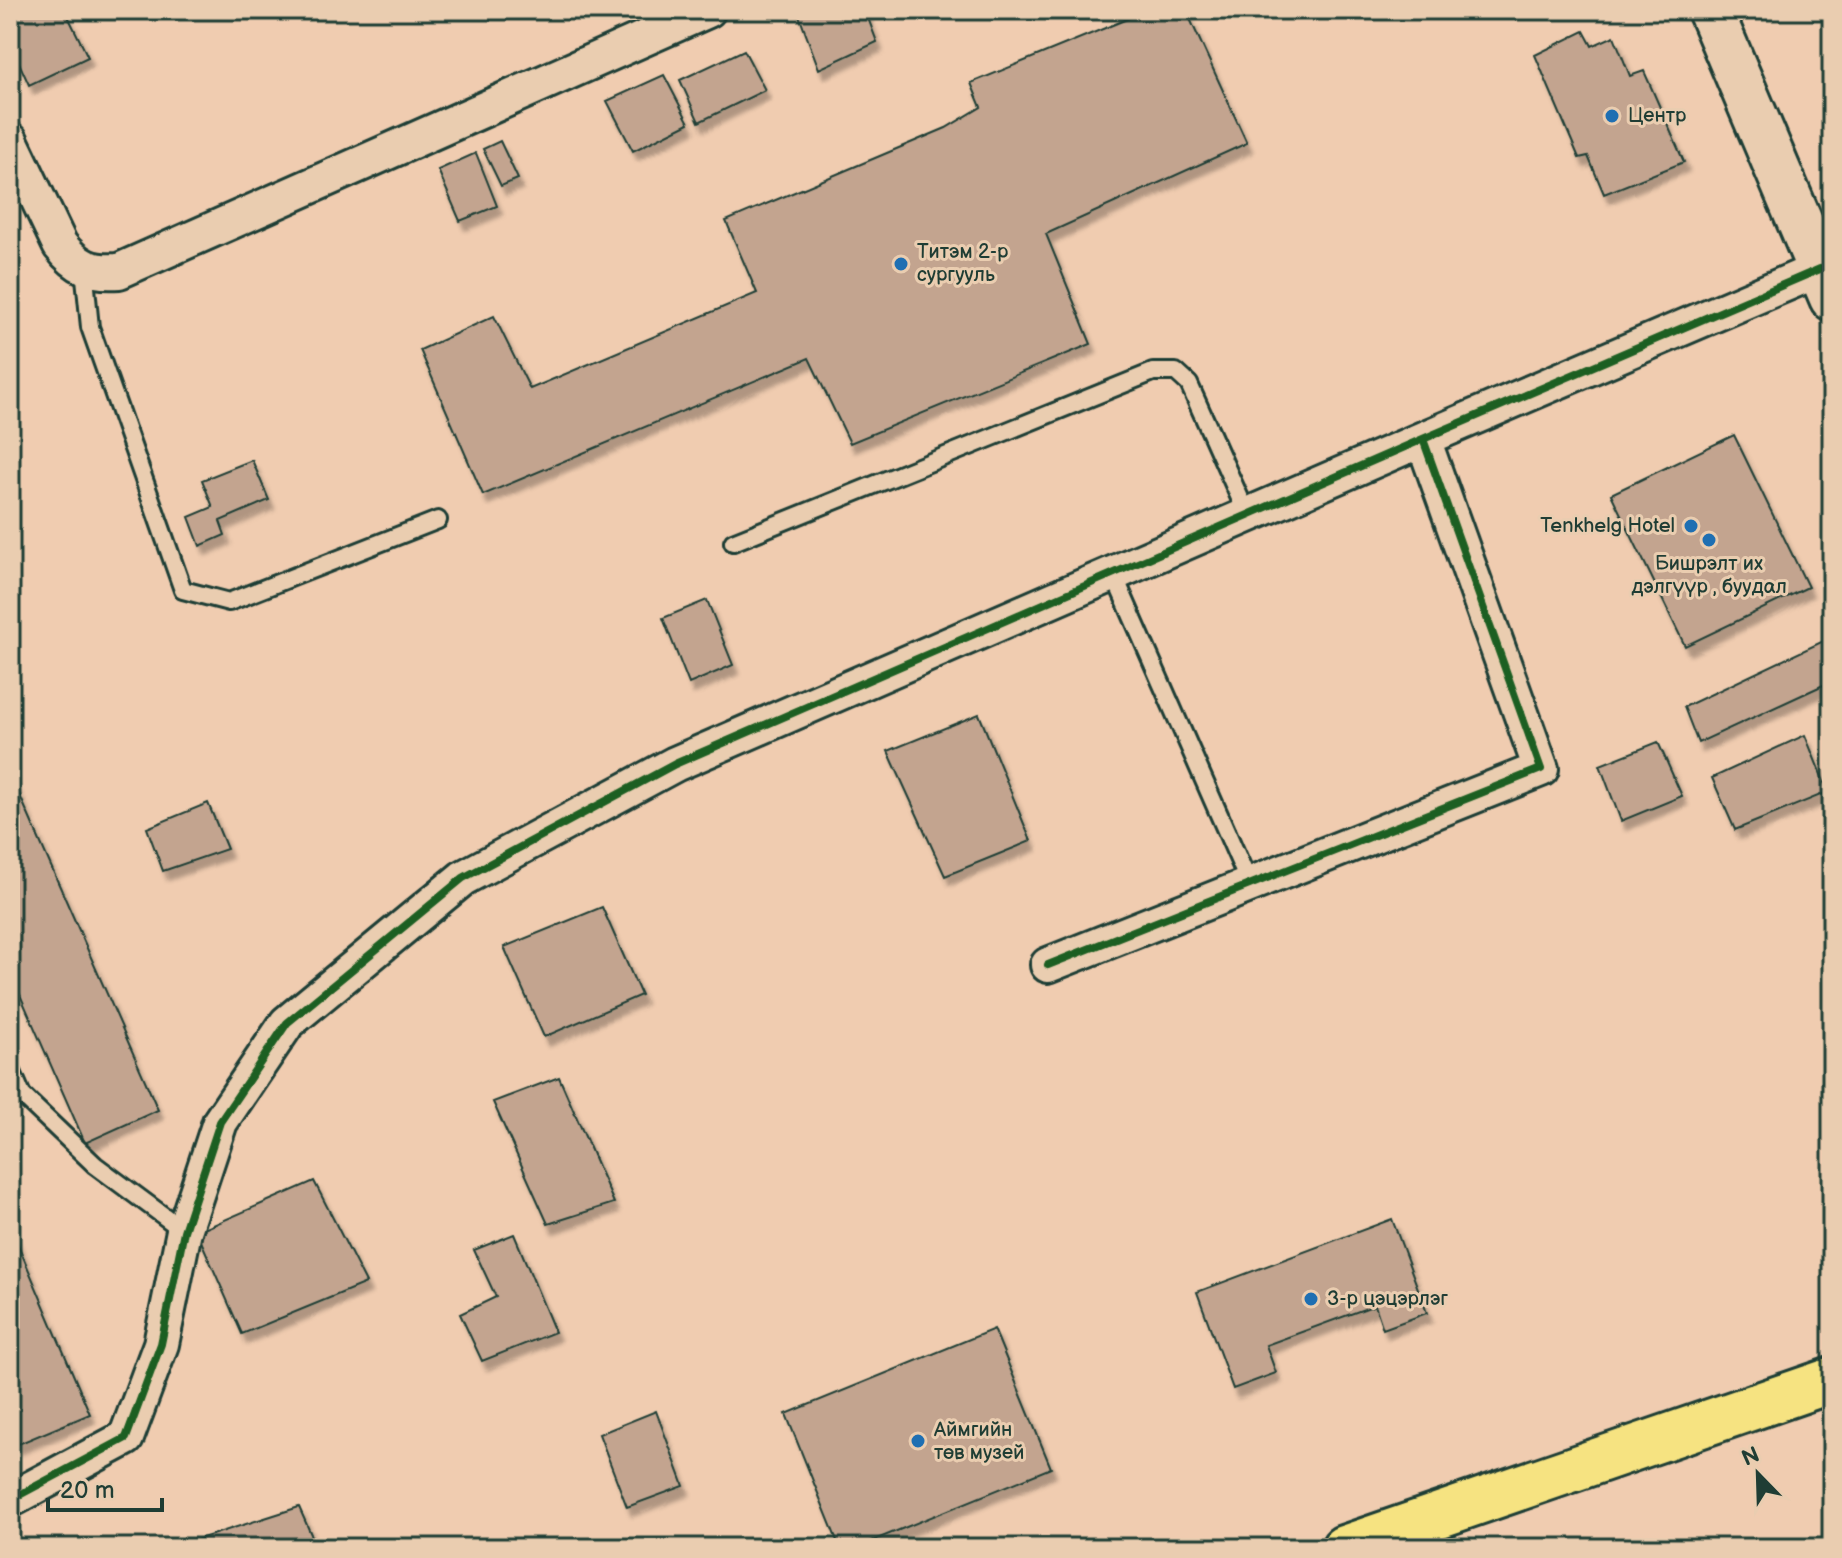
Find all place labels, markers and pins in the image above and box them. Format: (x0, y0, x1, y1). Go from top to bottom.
place label: Центр (1628, 104, 1687, 128)
marker: Центр (1603, 107, 1621, 125)
place label: Титэм 2-р сургууль (917, 240, 1009, 287)
marker: Титэм 2-р сургууль (892, 255, 910, 273)
place label: Tenkhelg Hotel (1540, 514, 1675, 538)
marker: Tenkhelg Hotel (1682, 517, 1700, 535)
marker: Бишрэлт их дэлгүүр , буудал (1700, 531, 1718, 549)
place label: Бишрэлт их дэлгүүр , буудал (1631, 552, 1787, 599)
place label: 3-р цэцэрлэг (1327, 1287, 1448, 1311)
marker: 3-р цэцэрлэг (1302, 1290, 1320, 1308)
place label: Аймгийн төв музей (933, 1418, 1024, 1465)
marker: Аймгийн төв музей (909, 1432, 927, 1450)

